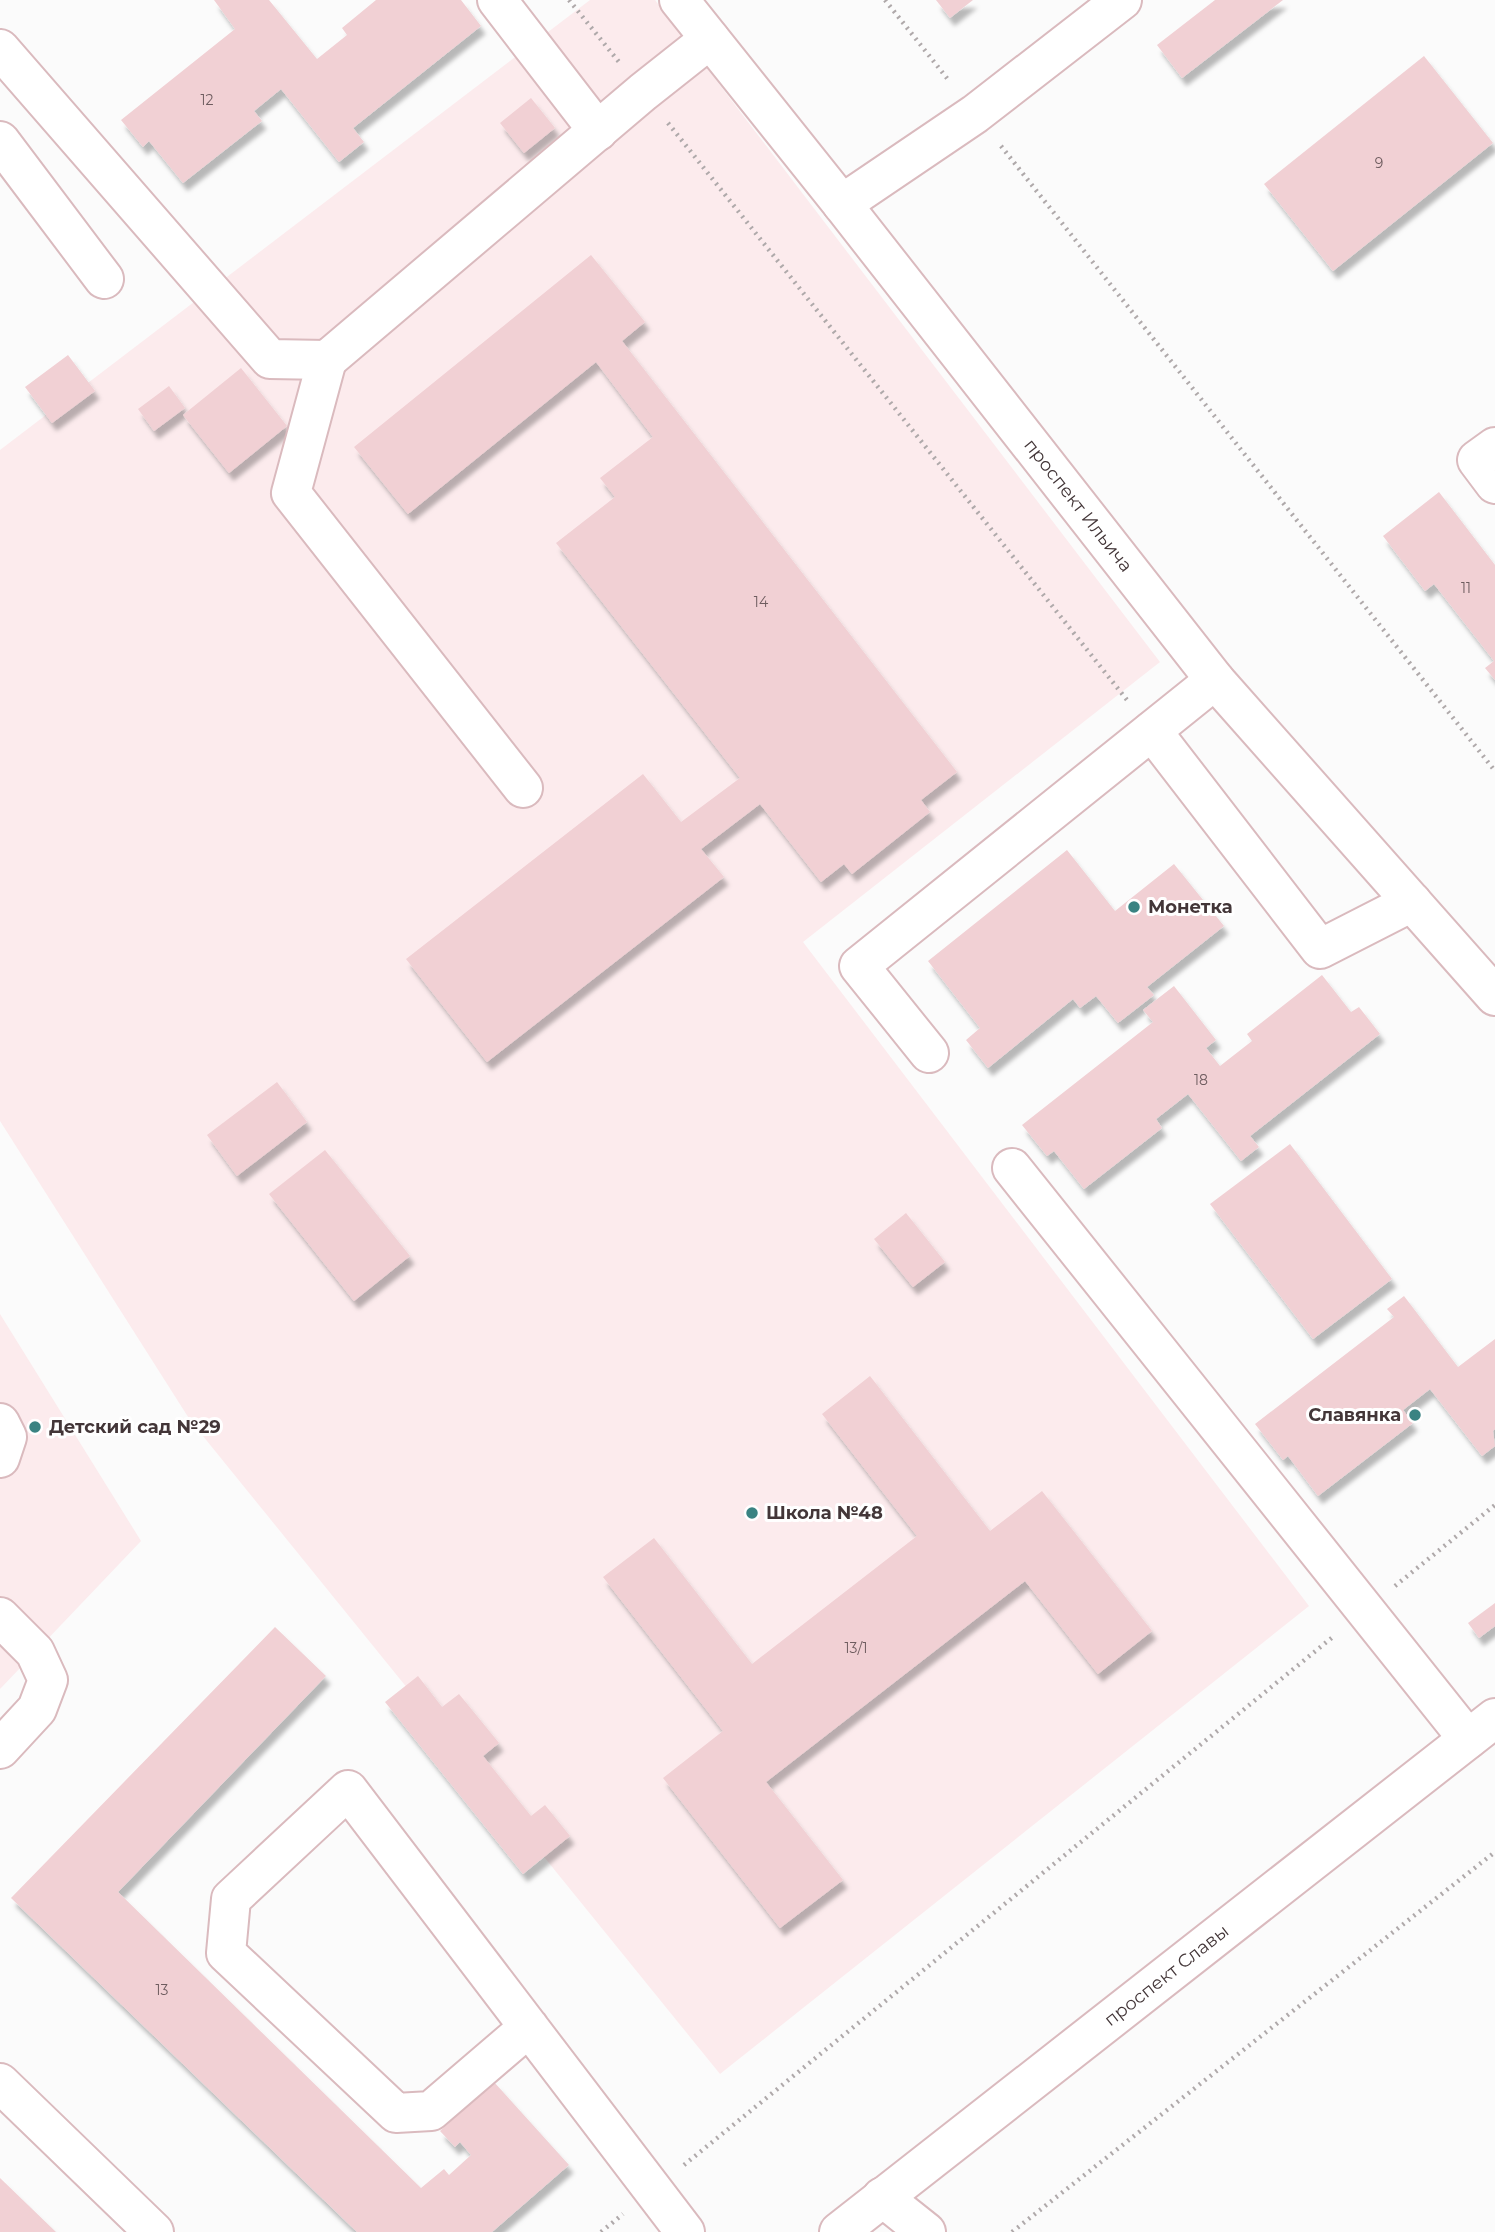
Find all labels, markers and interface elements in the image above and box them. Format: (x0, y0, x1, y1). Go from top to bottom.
house number: 12 (200, 91, 214, 109)
house number: 9 (1375, 154, 1383, 172)
street label: проспект Ильича (1019, 434, 1137, 576)
house number: 11 (1461, 579, 1471, 597)
house number: 14 (754, 593, 769, 611)
place label: Монетка (1148, 896, 1233, 918)
marker: Монетка (1126, 899, 1142, 915)
house number: 18 (1194, 1071, 1208, 1089)
place label: Славянка (1308, 1404, 1401, 1426)
marker: Славянка (1407, 1407, 1423, 1423)
place label: Детский сад №29 (49, 1416, 221, 1438)
marker: Детский сад №29 (27, 1419, 43, 1435)
place label: Школа №48 (766, 1502, 883, 1524)
marker: Школа №48 (744, 1505, 760, 1521)
house number: 13/1 (844, 1639, 868, 1657)
street label: проспект Славы (1100, 1920, 1233, 2031)
house number: 13 (156, 1981, 169, 1999)

